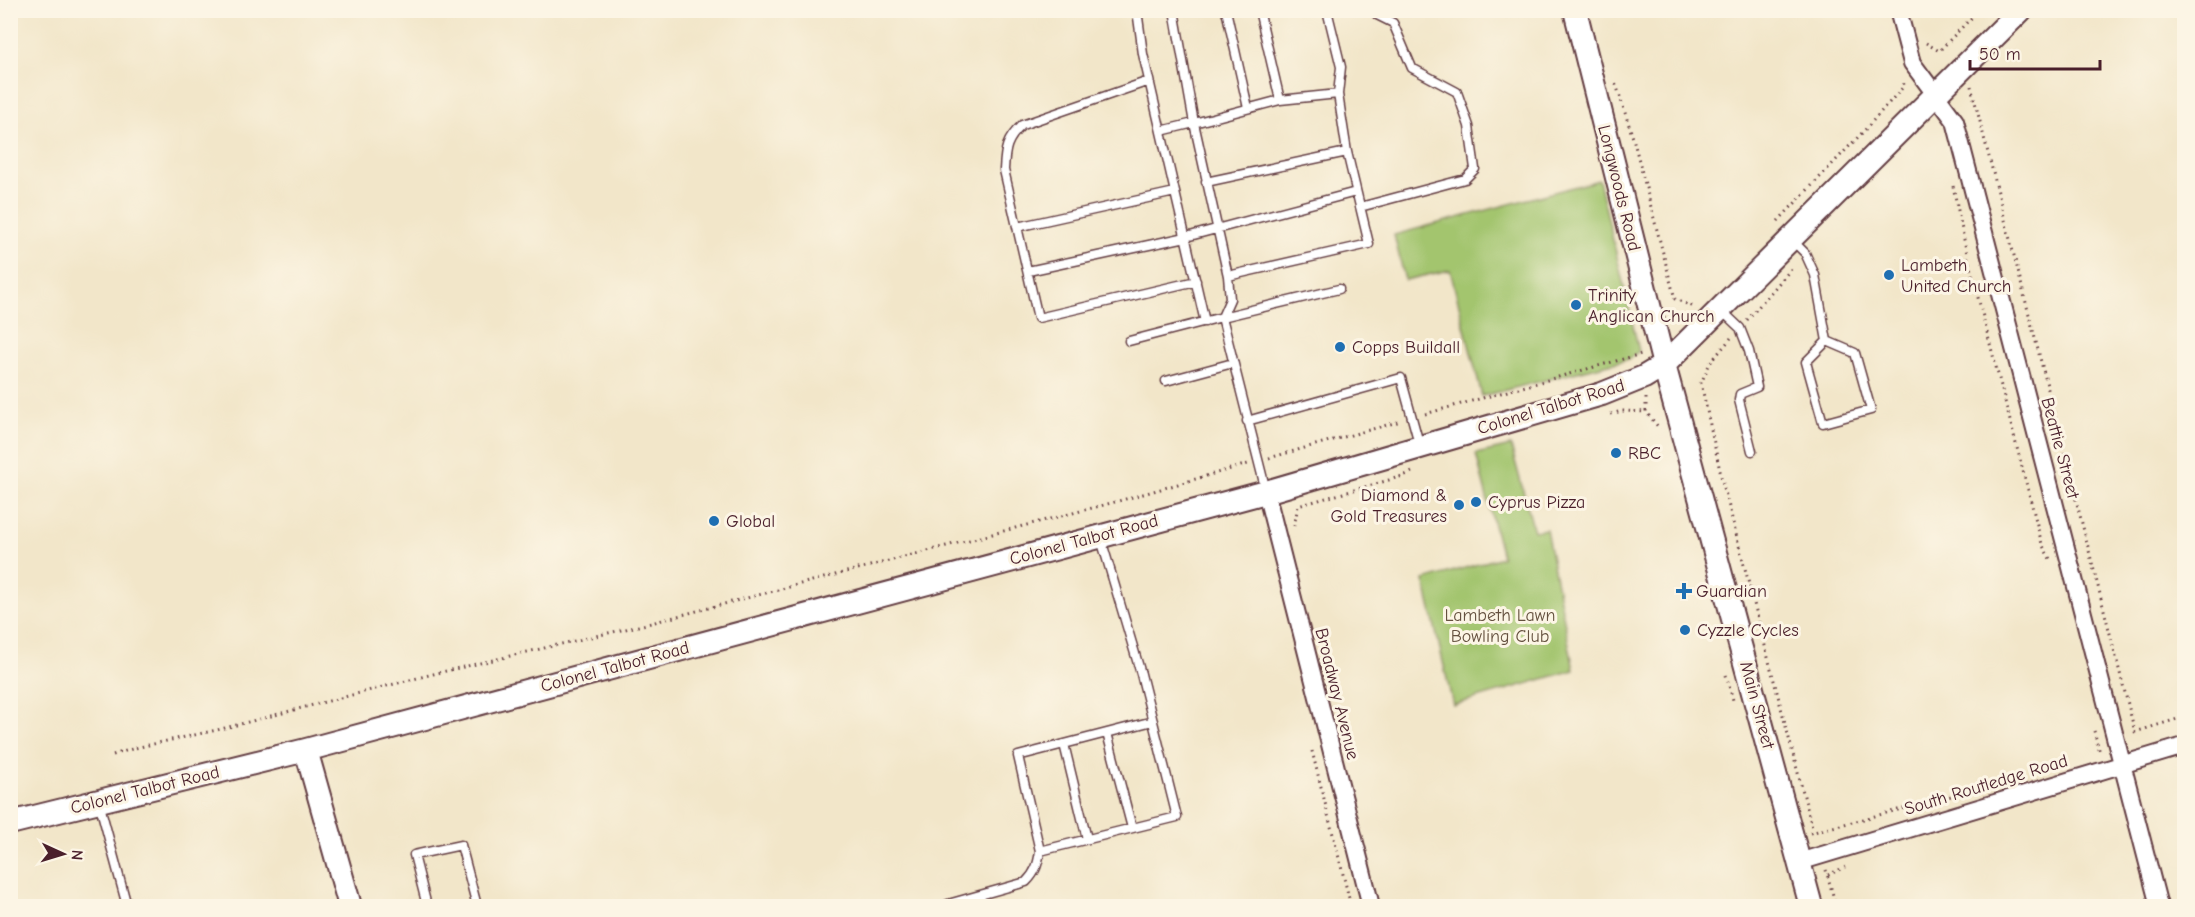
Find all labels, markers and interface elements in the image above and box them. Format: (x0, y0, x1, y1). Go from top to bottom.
scale bar (1970, 33, 2100, 71)
text: 50 m (1979, 44, 2021, 65)
street label: Longwoods Road (1593, 123, 1645, 253)
place label: Lambeth United Church (1901, 255, 2012, 297)
marker: Lambeth United Church (1882, 268, 1896, 282)
place label: Trinity Anglican Church (1588, 285, 1715, 327)
marker: Trinity Anglican Church (1569, 298, 1583, 312)
place label: Copps Buildall (1352, 337, 1460, 358)
marker: Copps Buildall (1333, 340, 1347, 354)
street label: Colonel Talbot Road (1475, 375, 1627, 439)
street label: Beattie Street (2036, 395, 2084, 502)
place label: RBC (1628, 443, 1661, 464)
marker: RBC (1609, 446, 1623, 460)
place label: Diamond & Gold Treasures (1331, 485, 1447, 527)
place label: Cyprus Pizza (1488, 492, 1585, 513)
marker: Cyprus Pizza (1469, 495, 1483, 509)
marker: Diamond & Gold Treasures (1452, 498, 1466, 512)
street label: Colonel Talbot Road (1007, 510, 1161, 570)
place label: Global (726, 511, 775, 532)
marker: Global (707, 514, 721, 528)
place label: Guardian (1696, 581, 1767, 602)
marker: Guardian (1677, 584, 1691, 598)
park label: Lambeth Lawn Bowling Club (1444, 605, 1556, 647)
place label: Cyzzle Cycles (1697, 620, 1799, 641)
marker: Cyzzle Cycles (1678, 623, 1692, 637)
street label: Broadway Avenue (1310, 626, 1364, 762)
street label: Colonel Talbot Road (538, 637, 692, 697)
street label: Main Street (1735, 659, 1779, 752)
street label: South Routledge Road (1902, 750, 2070, 820)
street label: Colonel Talbot Road (68, 761, 222, 819)
north arrow (33, 824, 93, 884)
text: N (68, 849, 86, 861)

